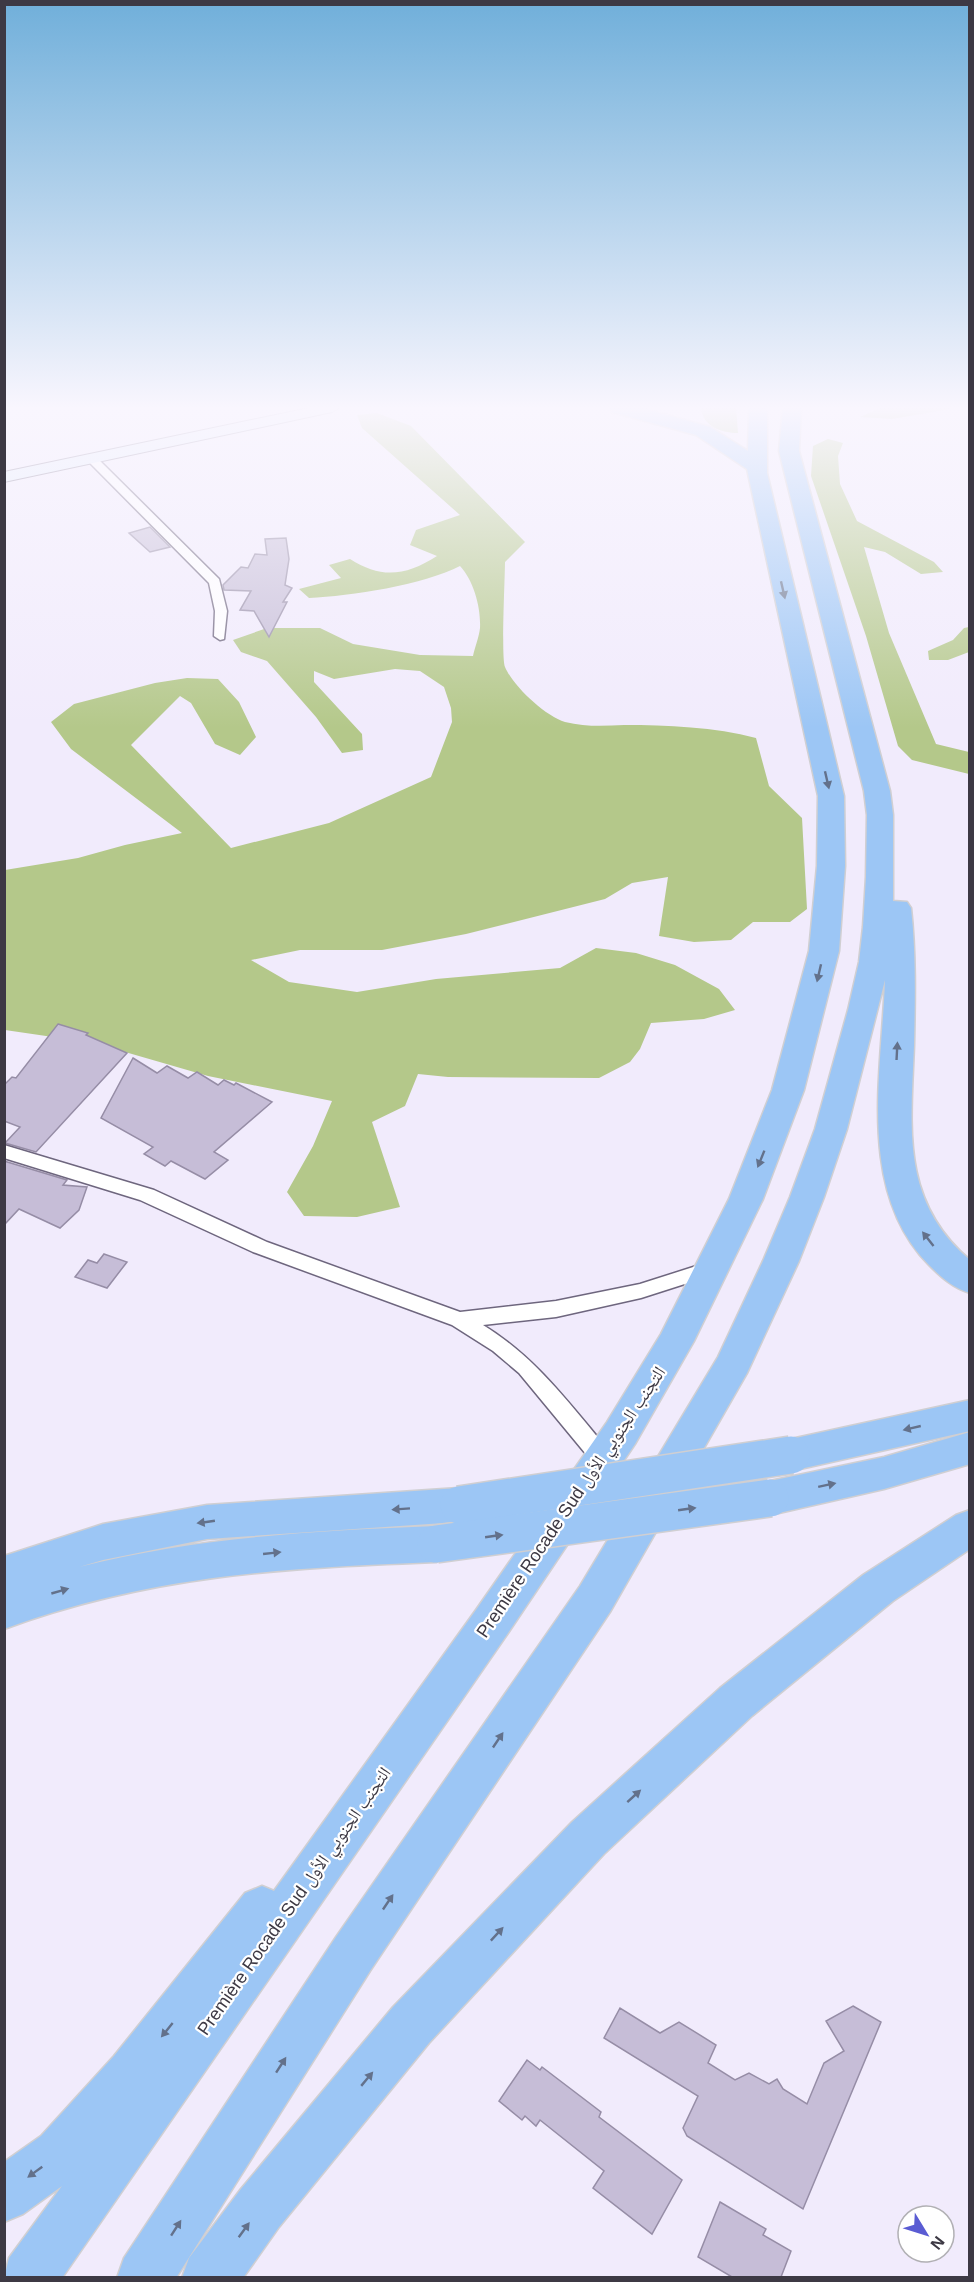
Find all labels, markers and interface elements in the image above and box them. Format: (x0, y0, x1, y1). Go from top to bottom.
one-way arrow (779, 581, 789, 599)
one-way arrow (823, 771, 833, 789)
one-way arrow (813, 964, 823, 983)
one-way arrow (893, 1042, 902, 1061)
one-way arrow (756, 1151, 766, 1169)
one-way arrow (922, 1231, 935, 1247)
street label: Première Rocade Sud التجنب الجنوبي الأول (473, 1363, 673, 1644)
one-way arrow (903, 1423, 922, 1433)
one-way arrow (817, 1480, 836, 1490)
one-way arrow (391, 1504, 410, 1514)
one-way arrow (678, 1505, 697, 1514)
one-way arrow (197, 1518, 216, 1527)
one-way arrow (485, 1531, 504, 1540)
one-way arrow (262, 1548, 281, 1558)
one-way arrow (51, 1586, 69, 1595)
one-way arrow (492, 1733, 504, 1749)
street label: Première Rocade Sud التجنب الجنوبي الأول (193, 1763, 398, 2041)
one-way arrow (627, 1789, 641, 1803)
one-way arrow (382, 1894, 394, 1910)
one-way arrow (490, 1927, 503, 1942)
one-way arrow (161, 2022, 174, 2038)
one-way arrow (276, 2056, 287, 2073)
one-way arrow (360, 2071, 373, 2087)
one-way arrow (28, 2166, 43, 2178)
north arrow (896, 2204, 956, 2264)
one-way arrow (170, 2220, 181, 2237)
one-way arrow (238, 2223, 250, 2239)
text: N (927, 2233, 948, 2253)

